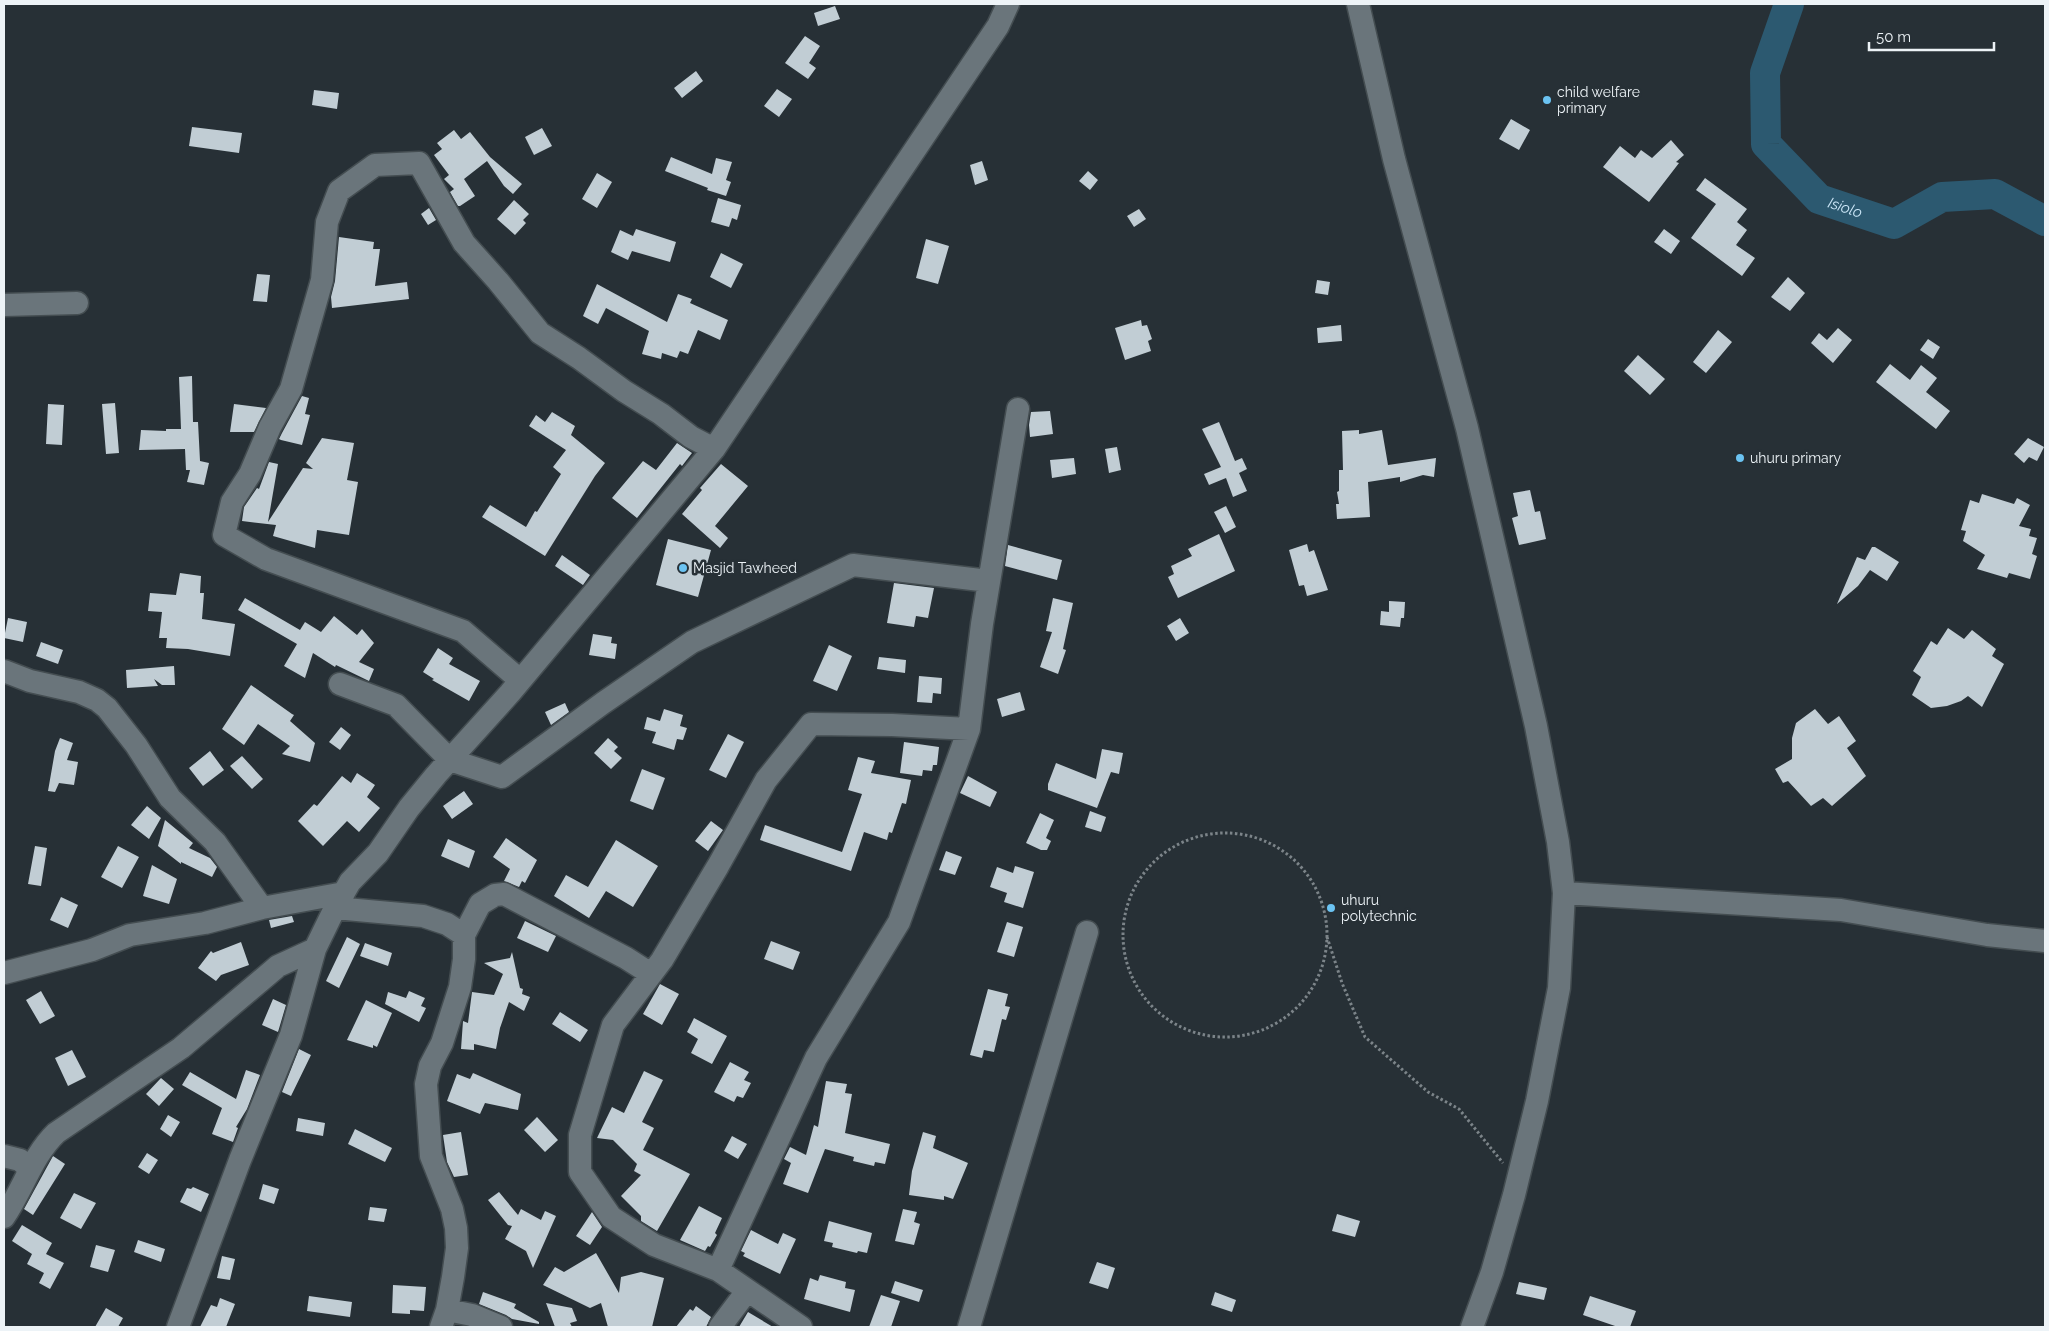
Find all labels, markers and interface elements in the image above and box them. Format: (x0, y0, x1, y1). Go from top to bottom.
scale bar (1869, 20, 1994, 52)
text: 50 m (1876, 28, 1911, 46)
place label: child welfare primary (1557, 84, 1640, 116)
marker: child welfare primary (1541, 94, 1553, 106)
water label: Isiolo (1826, 194, 1865, 222)
place label: uhuru primary (1750, 450, 1842, 466)
marker: uhuru primary (1734, 452, 1746, 464)
place label: Masjid Tawheed (693, 560, 797, 576)
marker: Masjid Tawheed (677, 562, 689, 574)
place label: uhuru polytechnic (1341, 892, 1417, 924)
marker: uhuru polytechnic (1325, 902, 1337, 914)

